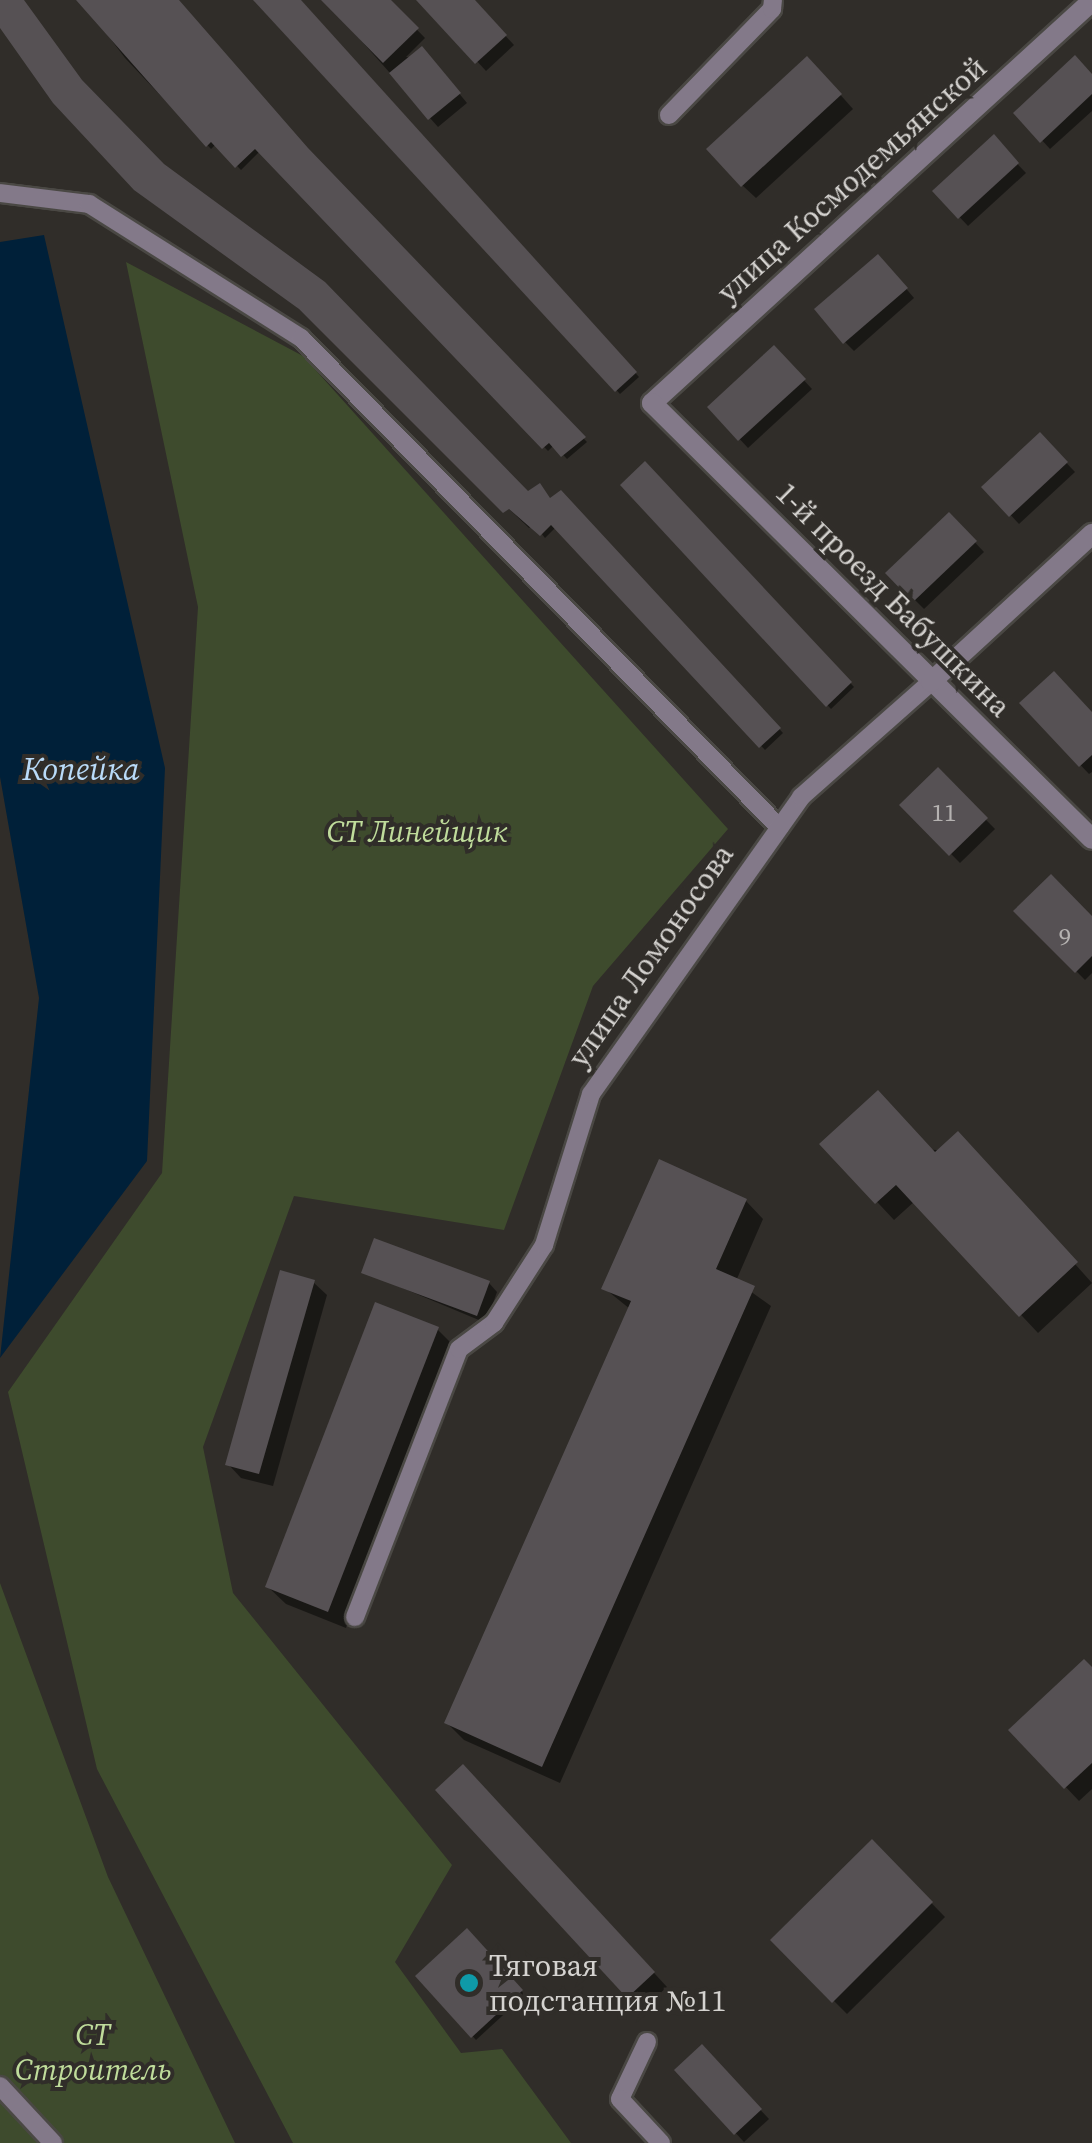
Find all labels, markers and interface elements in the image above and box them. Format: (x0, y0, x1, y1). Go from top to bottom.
street label: улица Космодемьянской (710, 50, 994, 310)
street label: 1-й проезд Бабушкина (768, 475, 1018, 725)
water label: Копейка (22, 750, 140, 788)
house number: 11 (932, 797, 956, 827)
park label: СТ Линейщик (327, 814, 507, 850)
street label: улица Ломоносова (561, 838, 741, 1074)
house number: 9 (1059, 921, 1071, 951)
place label: Тяговая подстанция №11 (489, 1948, 726, 2018)
marker: Тяговая подстанция №11 (458, 1972, 480, 1994)
park label: СТ Строитель (15, 2017, 171, 2088)

